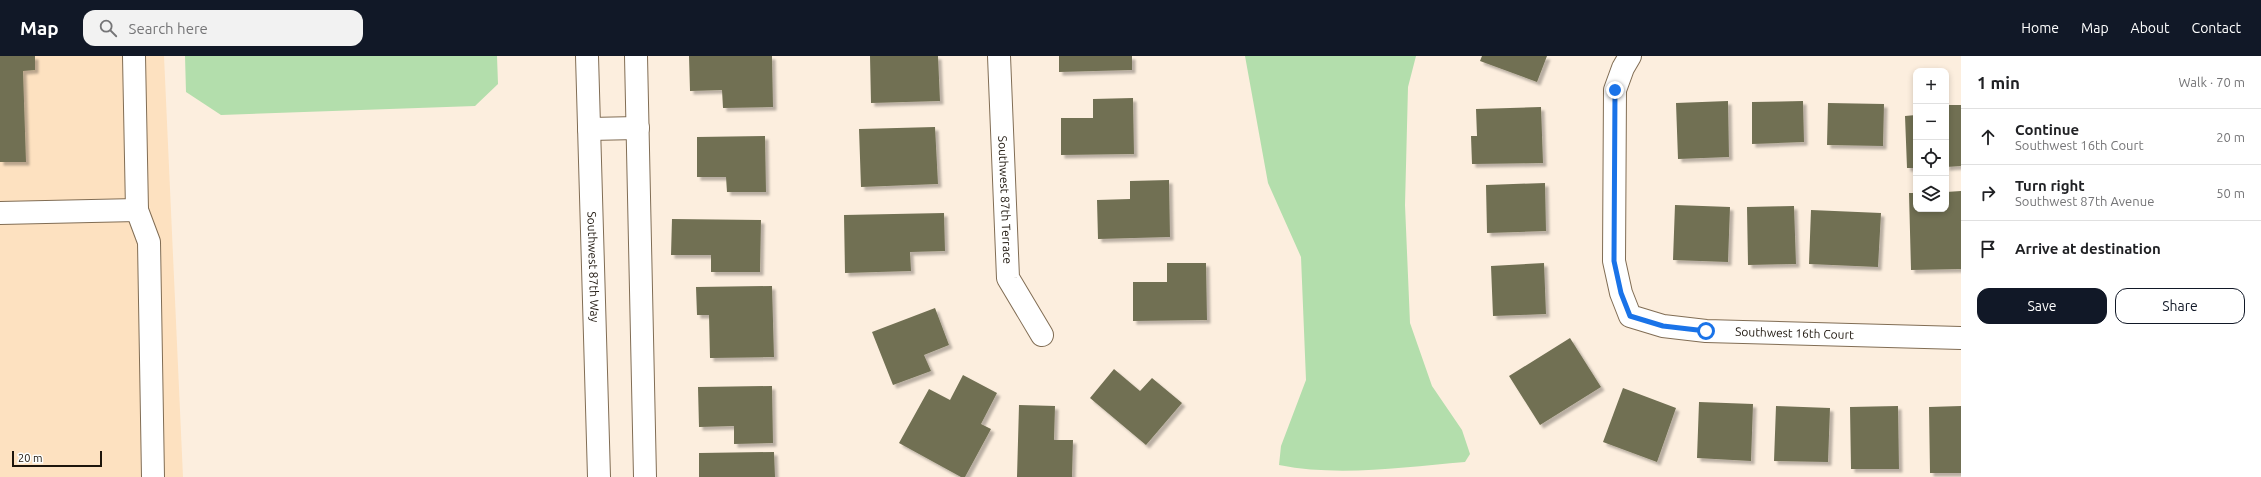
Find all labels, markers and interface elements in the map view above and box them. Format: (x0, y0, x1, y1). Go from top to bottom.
search box (83, 10, 363, 46)
text: Map (20, 17, 59, 39)
icon: search (97, 17, 119, 39)
text: Search here (129, 20, 208, 37)
text: Home (2021, 20, 2059, 36)
text: Map (2081, 20, 2109, 36)
text: About (2131, 20, 2170, 36)
text: Contact (2192, 20, 2241, 36)
map controls (1913, 68, 1949, 212)
button: + (1913, 68, 1949, 104)
text: 1 min (1977, 73, 2020, 92)
text: Walk · 70 m (2179, 75, 2245, 89)
route end (1606, 81, 1624, 99)
button: − (1913, 104, 1949, 140)
text: Continue (2015, 121, 2079, 138)
icon: ahead (1977, 126, 1999, 148)
text: 20 m (2216, 130, 2245, 144)
street label: Southwest 87th Terrace (996, 135, 1014, 264)
text: Southwest 16th Court (2015, 138, 2144, 152)
button: locate (1913, 140, 1949, 176)
button: layers (1913, 176, 1949, 212)
text: Turn right (2015, 177, 2085, 194)
icon: right (1977, 182, 1999, 204)
text: 50 m (2216, 186, 2245, 200)
text: Southwest 87th Avenue (2015, 194, 2154, 208)
street label: Southwest 87th Way (585, 211, 602, 323)
icon: arrive (1977, 238, 1999, 260)
text: Arrive at destination (2015, 240, 2161, 257)
button: Save (1977, 288, 2107, 324)
button: Share (2115, 288, 2245, 324)
route start (1697, 322, 1715, 340)
street label: Southwest 16th Court (1735, 325, 1854, 341)
scale bar (12, 449, 102, 468)
text: 20 m (18, 452, 42, 464)

